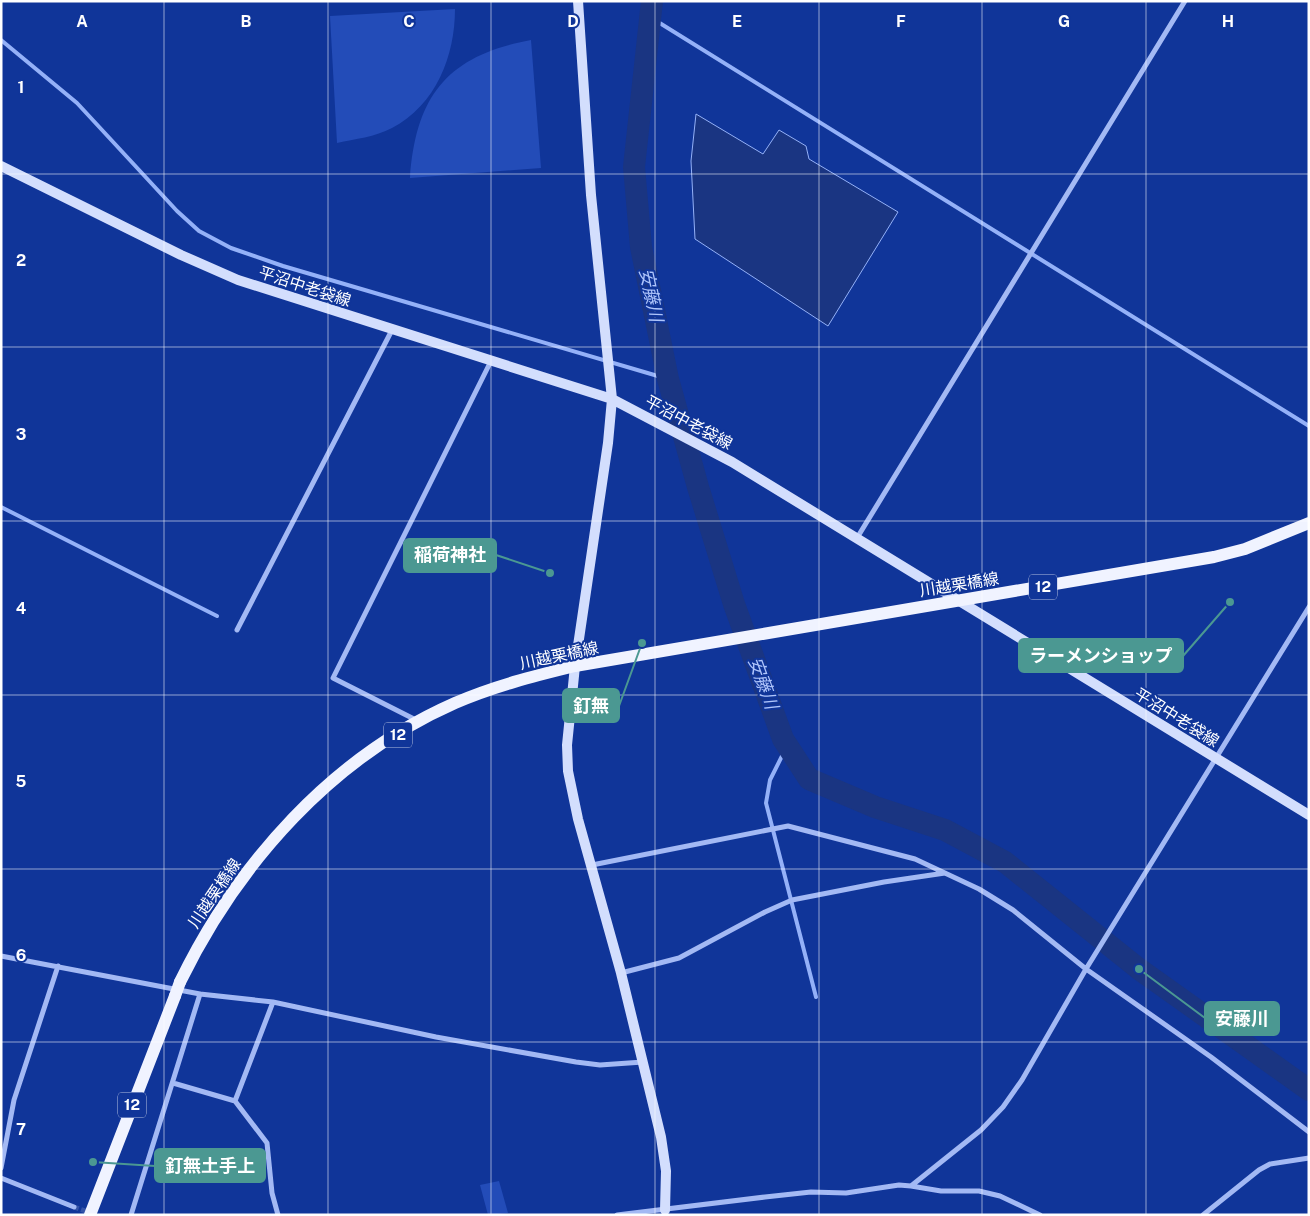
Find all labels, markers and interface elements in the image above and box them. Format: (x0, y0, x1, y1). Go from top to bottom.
text: A (76, 12, 88, 31)
text: B (241, 12, 252, 31)
text: C (403, 12, 415, 31)
text: D (567, 12, 579, 31)
text: E (732, 12, 742, 31)
text: F (896, 12, 906, 31)
text: G (1058, 12, 1070, 31)
text: H (1222, 12, 1234, 31)
text: 1 (18, 78, 24, 97)
text: 2 (16, 251, 26, 270)
street label: 平沼中老袋線 (256, 263, 353, 310)
water label: 安藤川 (636, 266, 668, 325)
street label: 平沼中老袋線 (642, 392, 736, 453)
text: 3 (16, 425, 26, 444)
callout: 稲荷神社 (404, 539, 496, 572)
text: 稲荷神社 (414, 544, 486, 565)
street label: 川越栗橋線 (918, 569, 1000, 600)
road number: 12 (1029, 574, 1057, 600)
text: 4 (16, 599, 27, 618)
street label: 川越栗橋線 (518, 638, 600, 673)
callout: ラーメンショップ (1019, 639, 1183, 672)
text: ラーメンショップ (1029, 645, 1173, 666)
water label: 安藤川 (744, 654, 783, 714)
street label: 平沼中老袋線 (1131, 684, 1222, 751)
callout: 釘無 (563, 689, 619, 722)
text: 釘無 (573, 695, 609, 716)
road number: 12 (384, 722, 412, 748)
text: 5 (16, 772, 27, 791)
street label: 川越栗橋線 (184, 855, 245, 932)
text: 6 (16, 946, 26, 965)
callout: 安藤川 (1205, 1002, 1279, 1035)
text: 安藤川 (1215, 1008, 1269, 1029)
road number: 12 (118, 1092, 146, 1118)
text: 7 (16, 1120, 26, 1139)
callout: 釘無土手上 (155, 1149, 265, 1182)
text: 釘無土手上 (165, 1155, 255, 1176)

